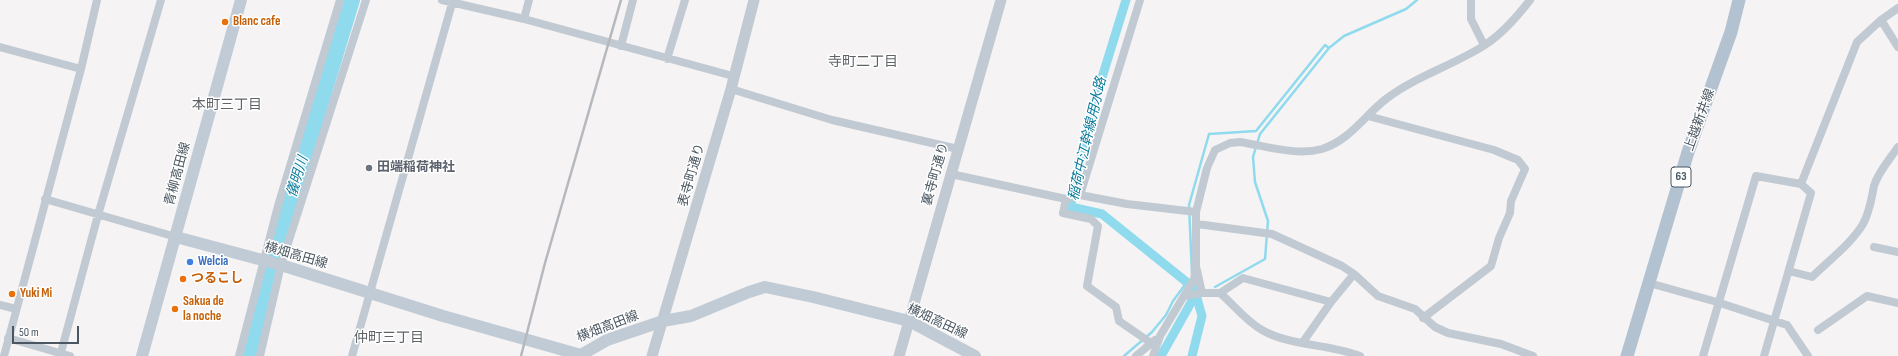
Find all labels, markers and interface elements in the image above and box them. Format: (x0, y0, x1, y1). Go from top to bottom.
place label: Blanc cafe (233, 14, 281, 30)
marker: Blanc cafe (220, 17, 230, 27)
district label: 寺町二丁目 (828, 54, 898, 70)
water label: 稲荷中江幹線用水路 (1066, 76, 1110, 202)
street label: 上越新井線 (1682, 87, 1718, 153)
district label: 本町三丁目 (192, 97, 262, 113)
street label: 青柳高田線 (162, 141, 194, 207)
street label: 裏寺町通り (920, 141, 952, 207)
street label: 表寺町通り (676, 142, 708, 208)
water label: 儀明川 (284, 154, 312, 200)
place label: 田端稲荷神社 (377, 160, 455, 176)
marker: 田端稲荷神社 (364, 163, 374, 173)
road number: 63 (1671, 167, 1691, 187)
street label: 横畑高田線 (263, 240, 329, 272)
place label: Welcia (198, 254, 228, 270)
marker: Welcia (185, 257, 195, 267)
place label: つるこし (191, 271, 243, 287)
marker: つるこし (178, 274, 188, 284)
place label: Yuki Mi (20, 286, 52, 302)
marker: Yuki Mi (7, 289, 17, 299)
place label: Sakua de la noche (183, 294, 224, 325)
street label: 横畑高田線 (904, 301, 970, 343)
marker: Sakua de la noche (170, 304, 180, 314)
street label: 横畑高田線 (575, 308, 641, 346)
scale bar (14, 318, 81, 344)
text: 50 m (19, 325, 39, 340)
district label: 仲町三丁目 (354, 330, 424, 346)

